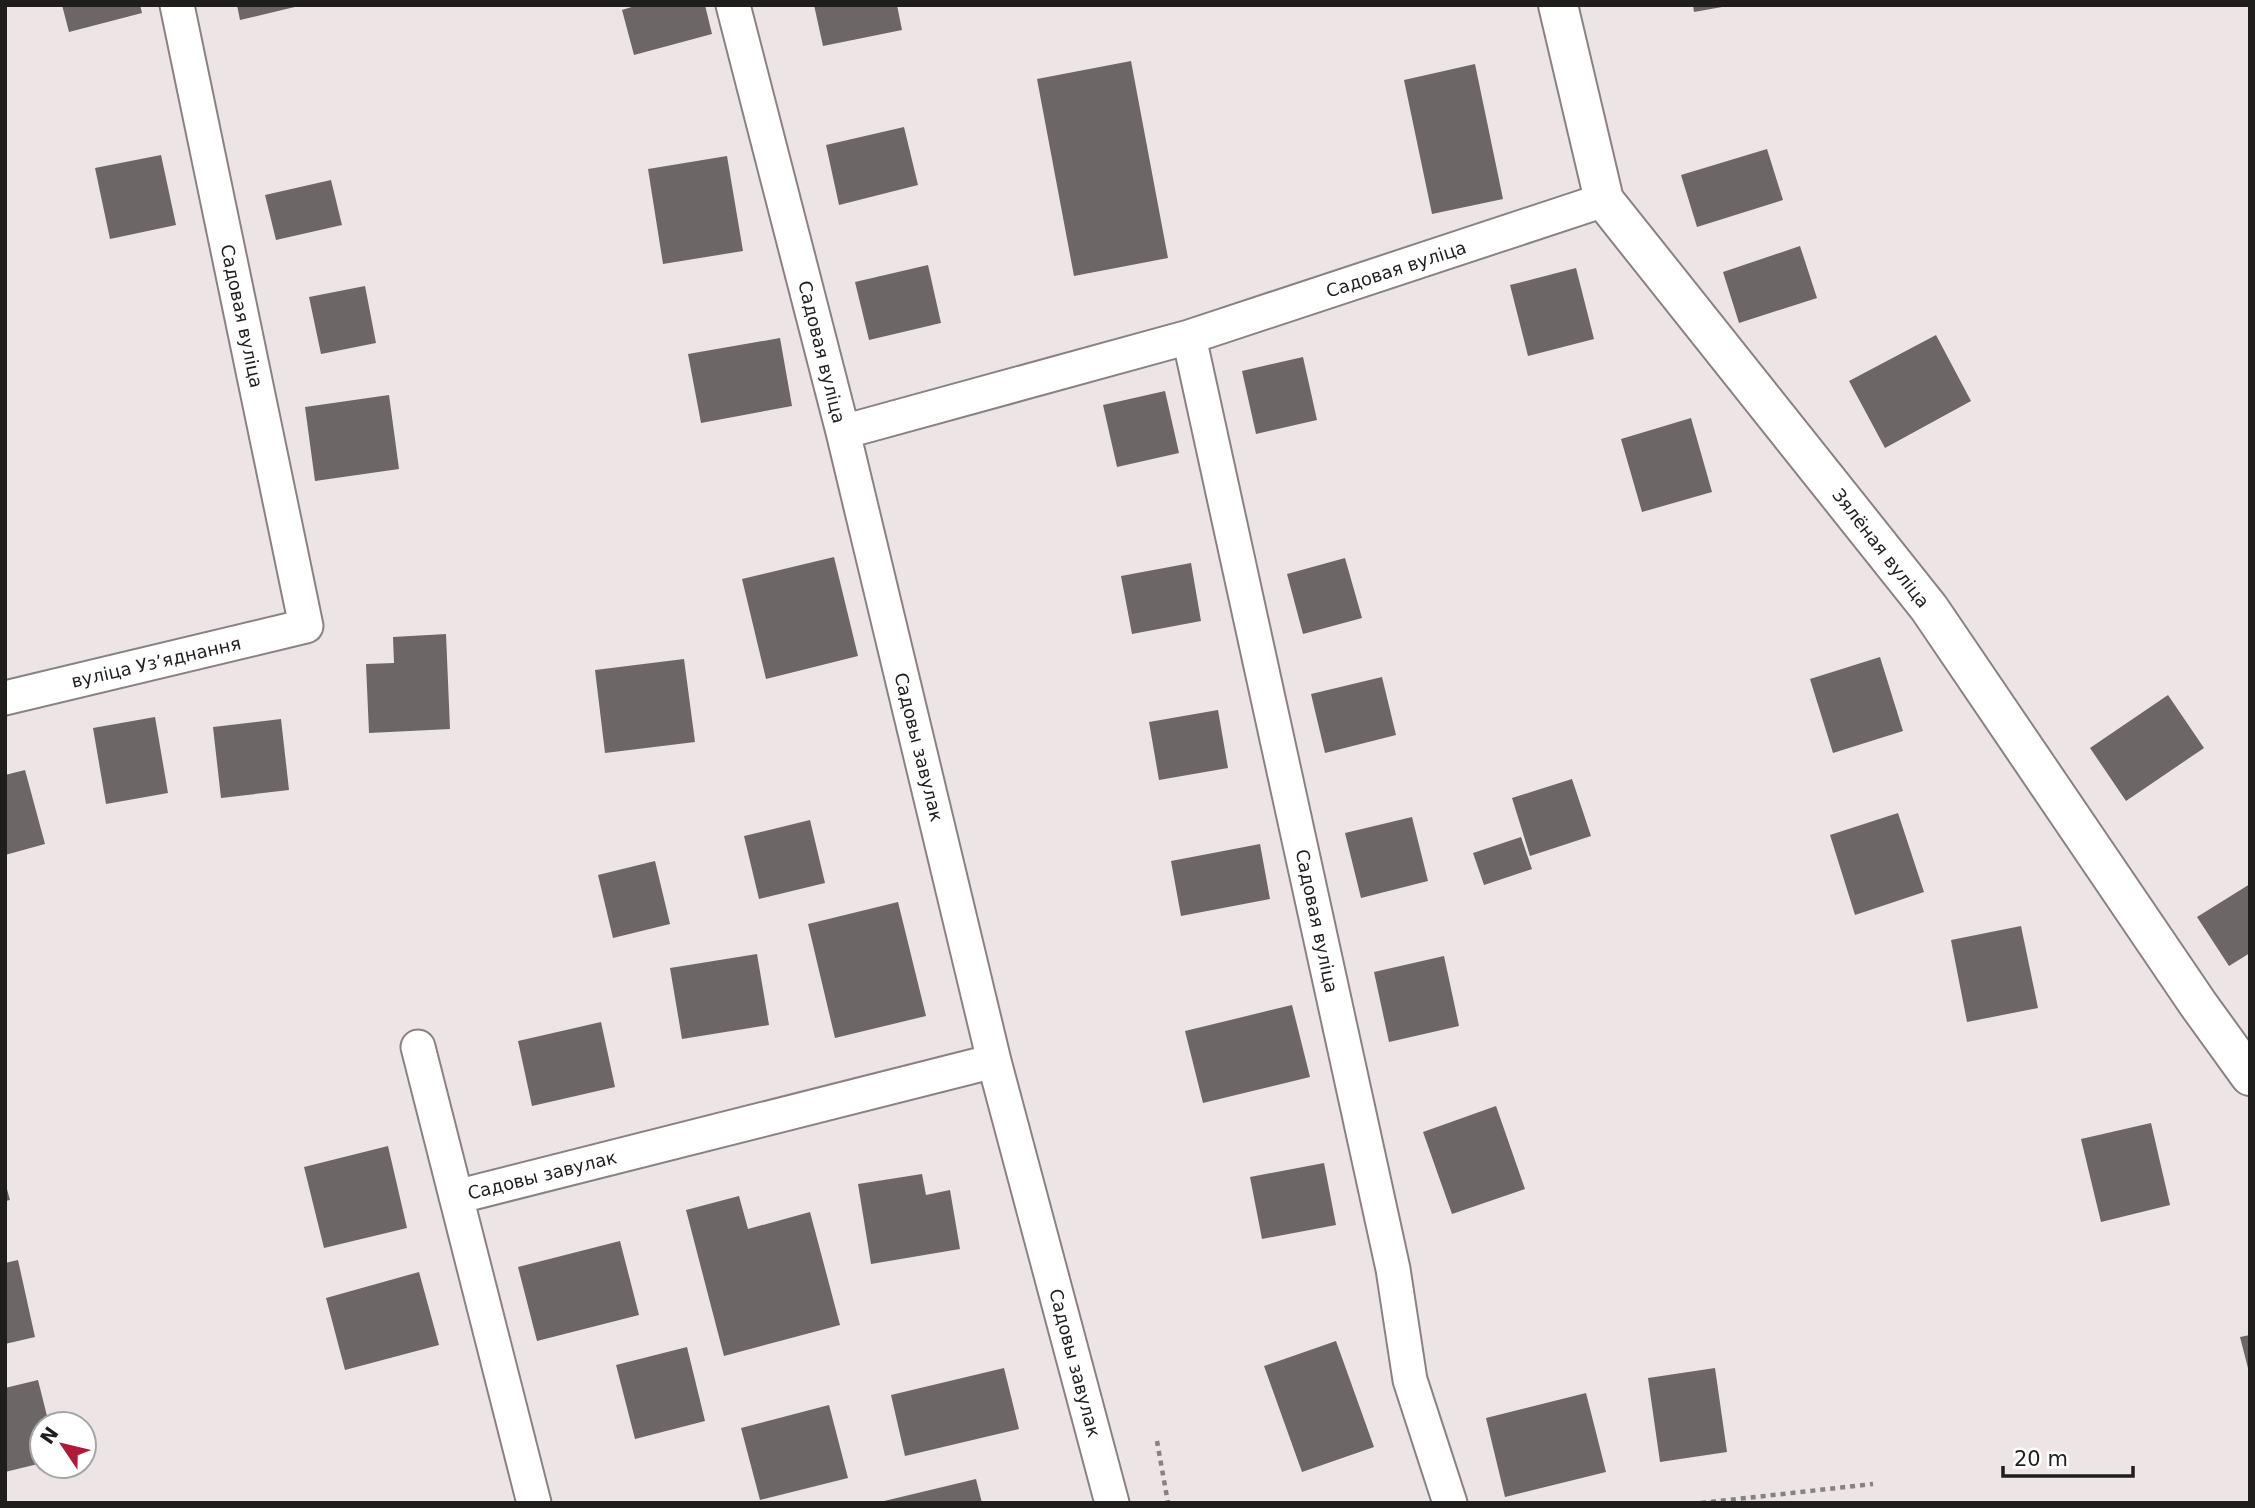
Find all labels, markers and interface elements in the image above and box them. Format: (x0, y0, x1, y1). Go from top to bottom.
street label: Садовая вуліца (1323, 236, 1469, 302)
street label: Садовая вуліца (217, 242, 267, 390)
street label: Садовая вуліца (794, 278, 850, 426)
street label: Зялёная вуліца (1828, 484, 1934, 612)
street label: вуліца Узʼяднання (69, 632, 243, 692)
street label: Садовы завулак (890, 670, 948, 824)
street label: Садовая вуліца (1292, 847, 1342, 995)
street label: Садовы завулак (465, 1146, 619, 1204)
street label: Садовы завулак (1045, 1286, 1105, 1440)
north arrow (28, 1410, 98, 1480)
text: N (36, 1422, 63, 1448)
scale bar (2003, 1434, 2132, 1478)
text: 20 m (2014, 1447, 2068, 1471)

